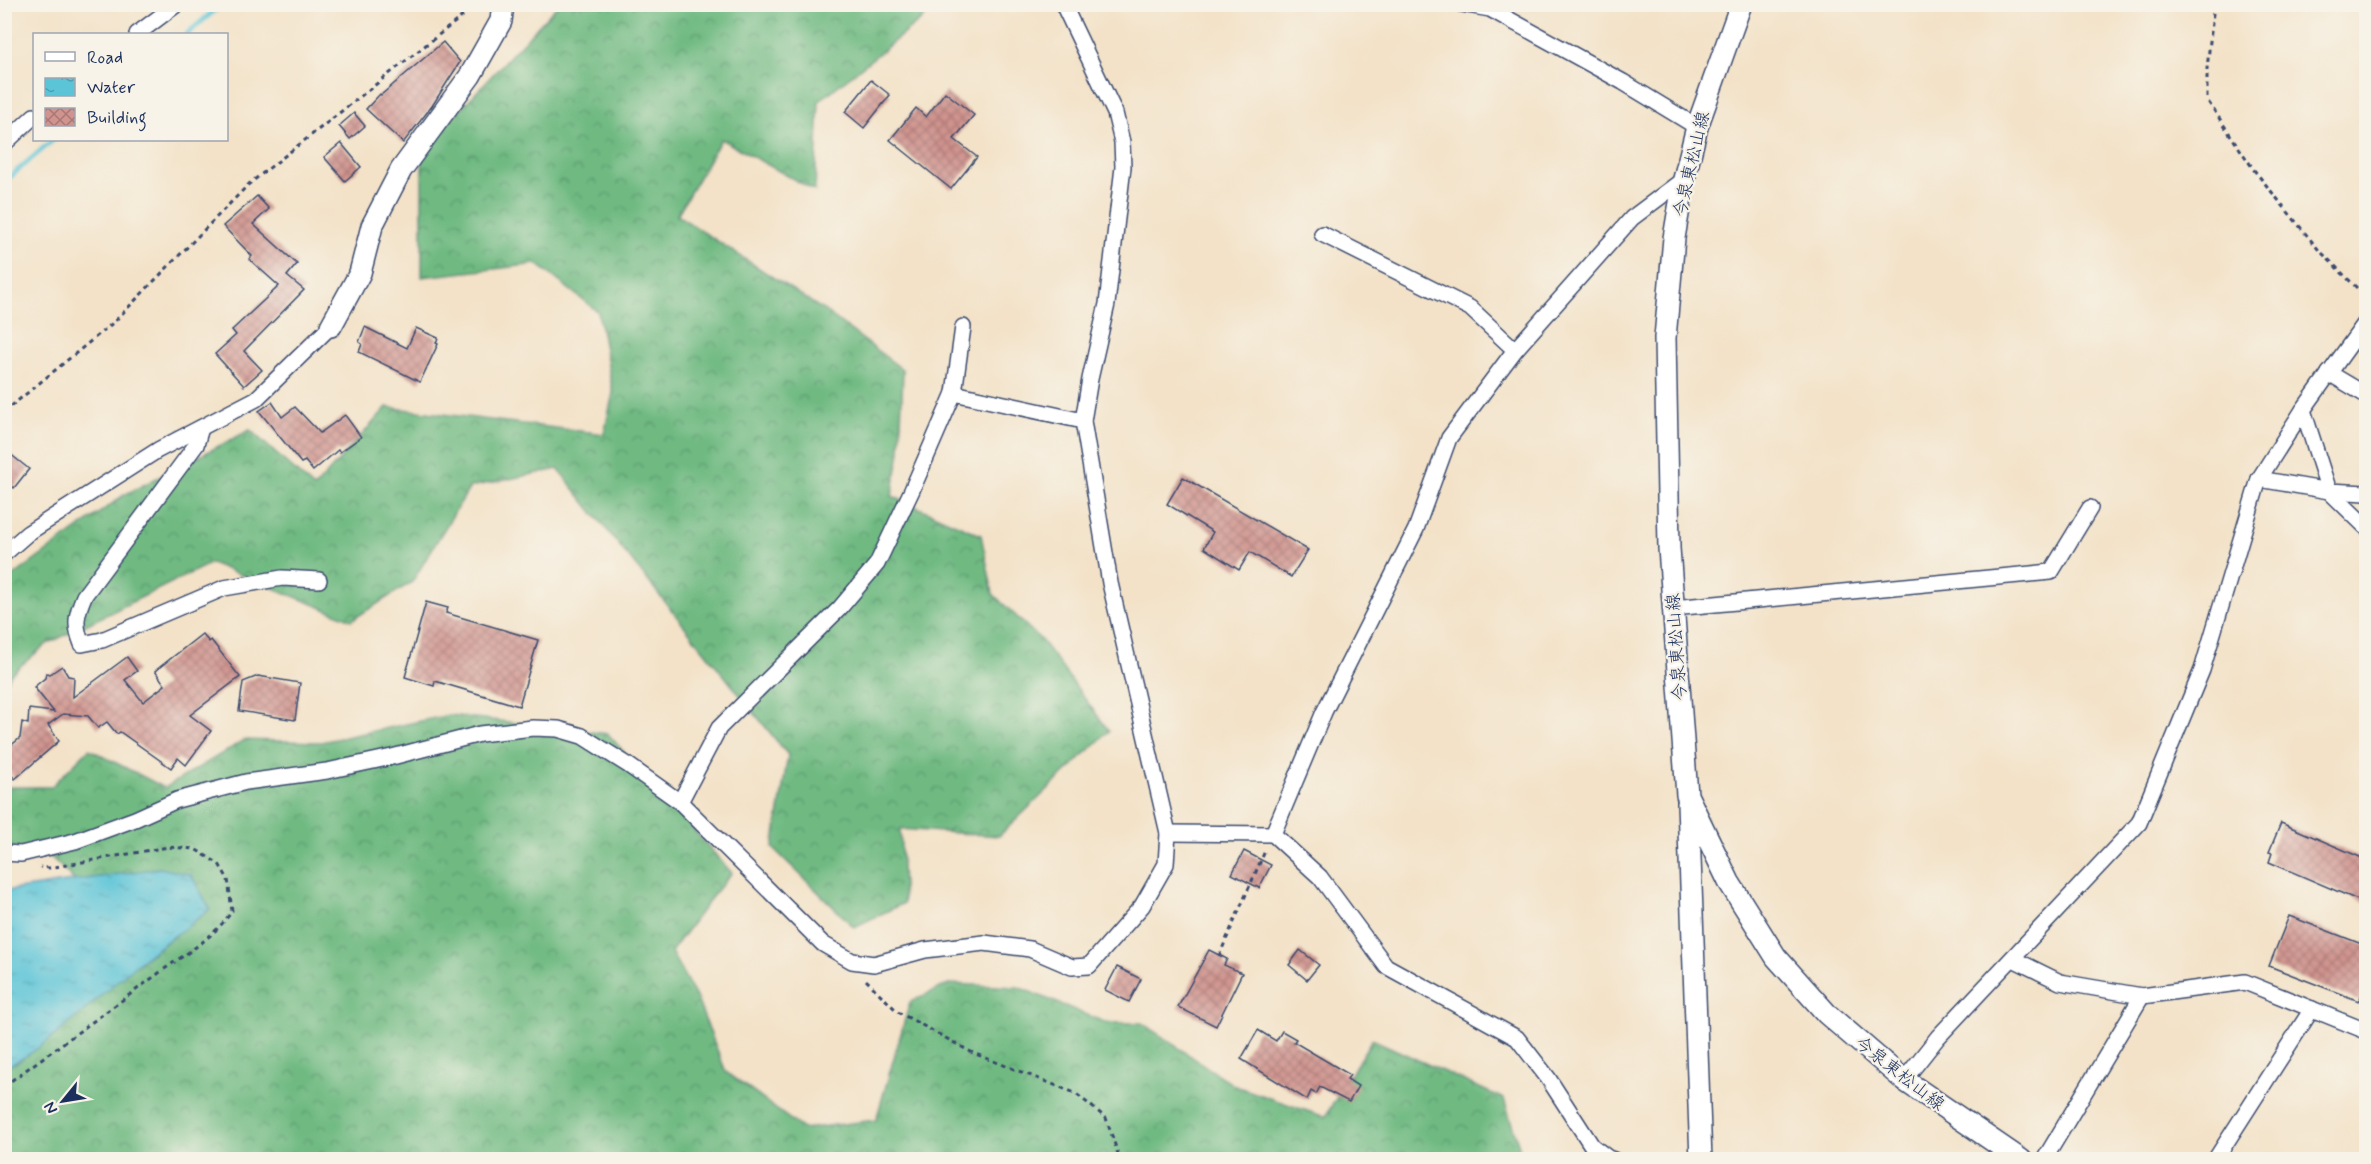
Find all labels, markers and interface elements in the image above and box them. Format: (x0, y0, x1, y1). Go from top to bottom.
legend (33, 33, 228, 141)
text: Road (87, 46, 123, 70)
text: Water (87, 76, 136, 100)
text: Building (87, 106, 147, 132)
street label: 今泉東松山線 (1668, 109, 1716, 220)
street label: 今泉東松山線 (1661, 592, 1693, 702)
street label: 今泉東松山線 (1849, 1031, 1949, 1116)
north arrow (33, 1071, 93, 1131)
text: N (40, 1098, 63, 1118)

